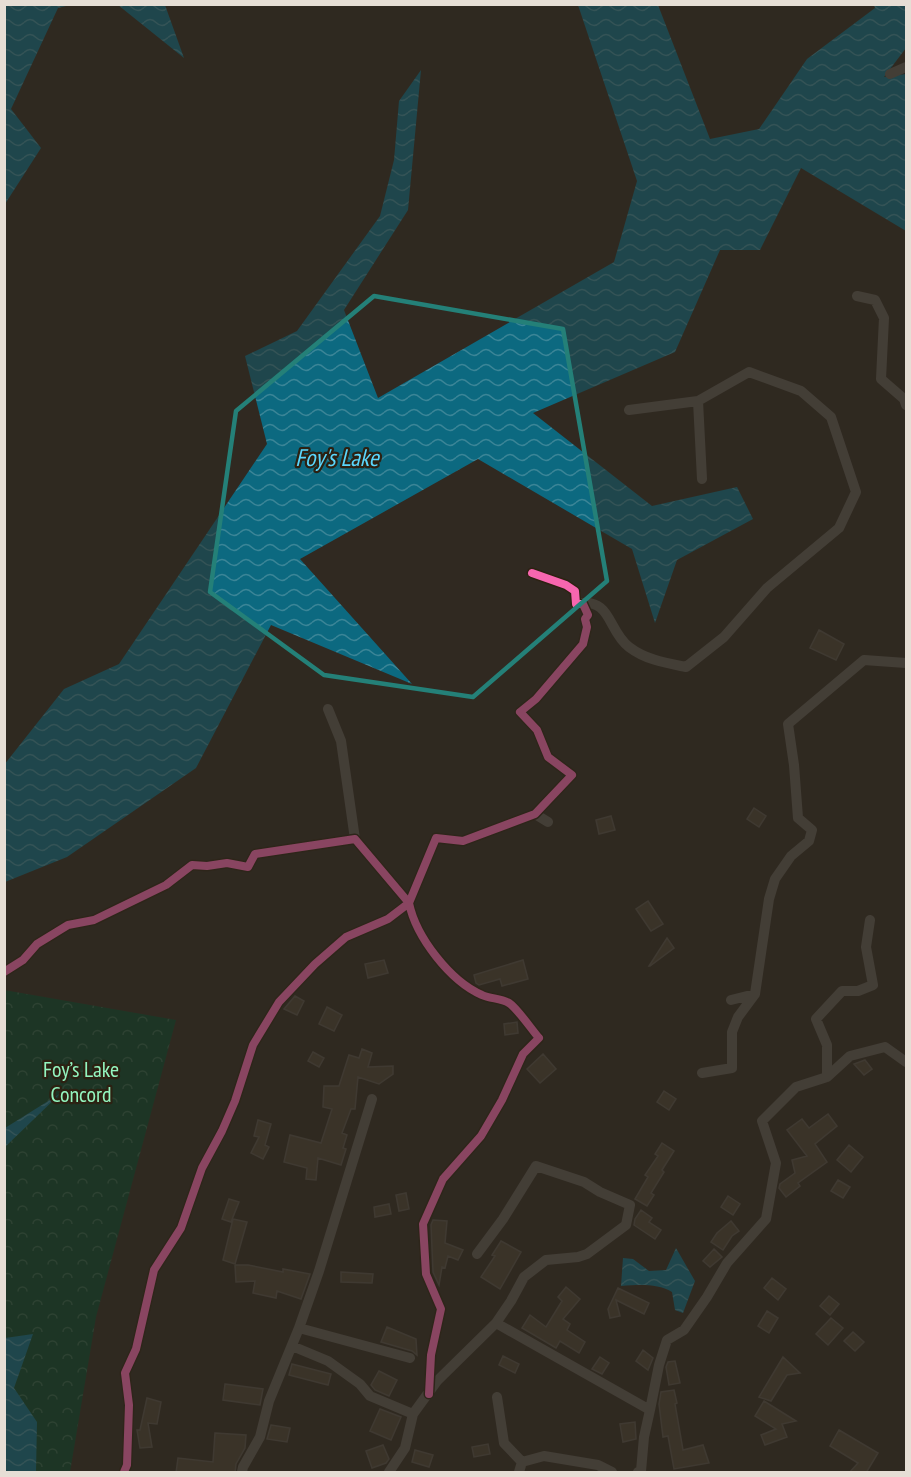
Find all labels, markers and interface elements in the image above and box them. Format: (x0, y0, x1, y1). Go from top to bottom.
water label: Foy's Lake (295, 442, 381, 473)
park label: Foy’s Lake Concord (43, 1055, 119, 1108)

